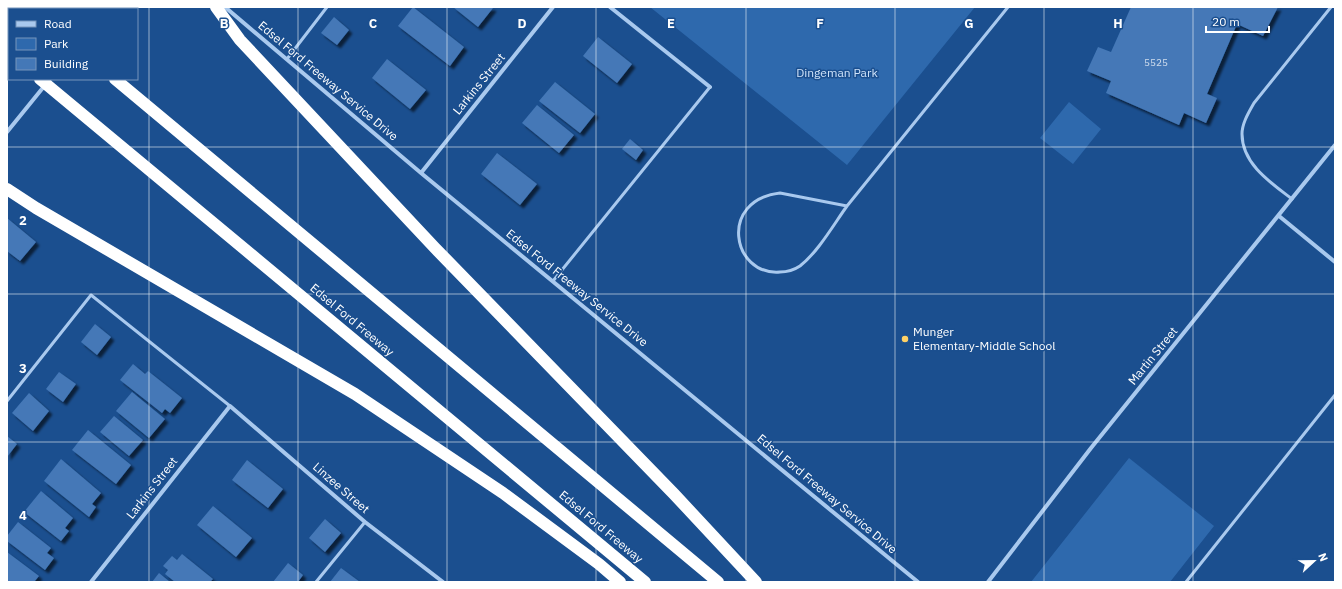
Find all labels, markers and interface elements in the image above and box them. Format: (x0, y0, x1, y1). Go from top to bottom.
legend (8, 8, 138, 80)
scale bar (1206, 8, 1269, 34)
text: 20 m (1212, 14, 1240, 29)
text: B (220, 15, 229, 32)
text: C (369, 15, 378, 32)
text: D (517, 15, 527, 32)
text: E (667, 15, 675, 32)
text: F (816, 15, 824, 32)
text: G (964, 15, 974, 32)
text: H (1113, 15, 1123, 32)
text: Road (44, 16, 72, 31)
street label: Edsel Ford Freeway Service Drive (255, 18, 402, 144)
text: Park (44, 36, 69, 51)
street label: Larkins Street (449, 50, 508, 117)
text: Building (44, 56, 89, 71)
house number: 5525 (1144, 56, 1168, 69)
park label: Dingeman Park (796, 65, 878, 80)
text: 2 (19, 212, 27, 229)
street label: Edsel Ford Freeway Service Drive (503, 226, 652, 350)
street label: Edsel Ford Freeway (307, 280, 397, 359)
place label: Munger Elementary-Middle School (913, 324, 1055, 353)
street label: Martin Street (1125, 324, 1181, 388)
marker: Munger Elementary-Middle School (900, 334, 910, 344)
text: 3 (19, 360, 27, 377)
street label: Edsel Ford Freeway Service Drive (754, 431, 901, 557)
street label: Larkins Street (123, 454, 180, 522)
street label: Linzee Street (310, 459, 373, 516)
street label: Edsel Ford Freeway (556, 487, 646, 566)
text: 4 (19, 507, 27, 524)
north arrow (1294, 541, 1334, 581)
text: N (1315, 551, 1331, 564)

